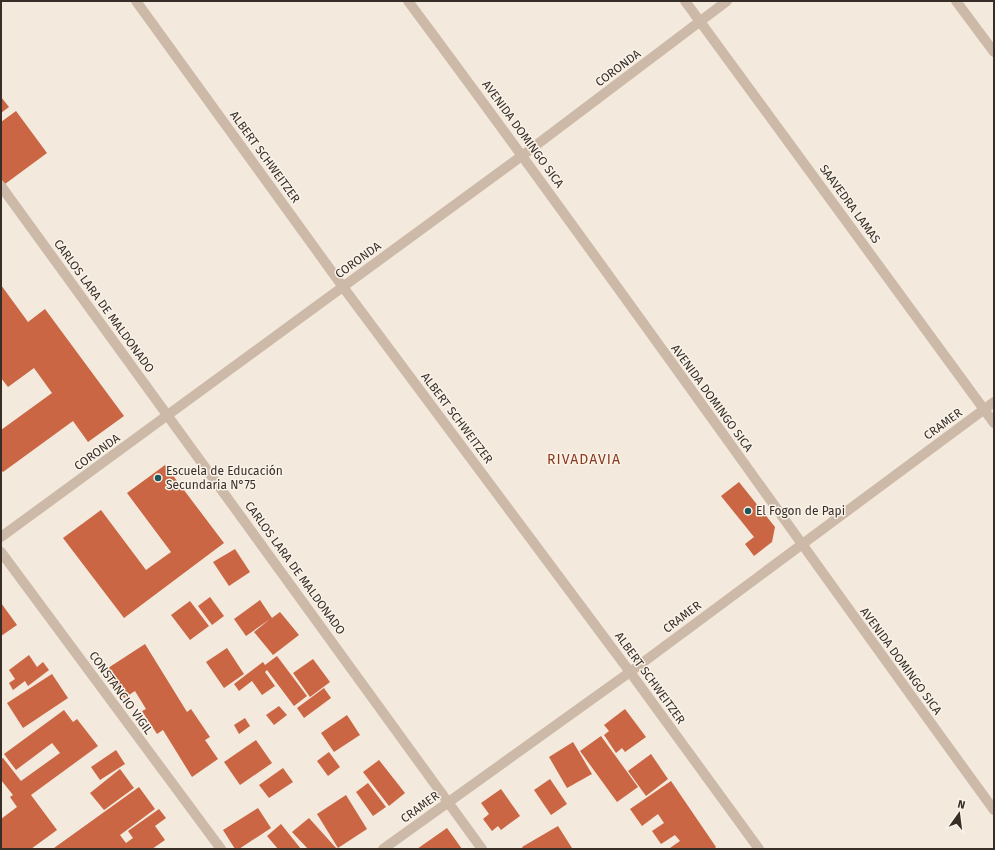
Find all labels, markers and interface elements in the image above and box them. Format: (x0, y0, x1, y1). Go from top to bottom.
street label: CORONDA (593, 46, 643, 90)
street label: AVENIDA DOMINGO SICA (479, 78, 567, 190)
street label: ALBERT SCHWEITZER (227, 108, 303, 206)
street label: SAAVEDRA LAMAS (817, 162, 883, 246)
street label: CARLOS LARA DE MALDONADO (51, 237, 157, 375)
street label: CORONDA (332, 239, 384, 281)
street label: AVENIDA DOMINGO SICA (668, 342, 756, 454)
street label: ALBERT SCHWEITZER (418, 370, 496, 466)
street label: CRAMER (921, 405, 965, 443)
street label: CORONDA (71, 431, 123, 473)
district label: RIVADAVIA (547, 451, 621, 468)
place label: Escuela de Educación Secundaria N°75 (166, 464, 283, 492)
marker: Escuela de Educación Secundaria N°75 (153, 473, 163, 483)
street label: CARLOS LARA DE MALDONADO (242, 499, 348, 637)
place label: El Fogon de Papi (756, 504, 845, 518)
marker: El Fogon de Papi (743, 506, 753, 516)
street label: CRAMER (660, 598, 704, 636)
street label: AVENIDA DOMINGO SICA (857, 605, 945, 717)
street label: ALBERT SCHWEITZER (612, 629, 688, 727)
street label: CONSTANCIO VIGIL (86, 649, 156, 737)
street label: CRAMER (398, 788, 442, 826)
north arrow (939, 794, 979, 834)
text: N (956, 798, 966, 812)

